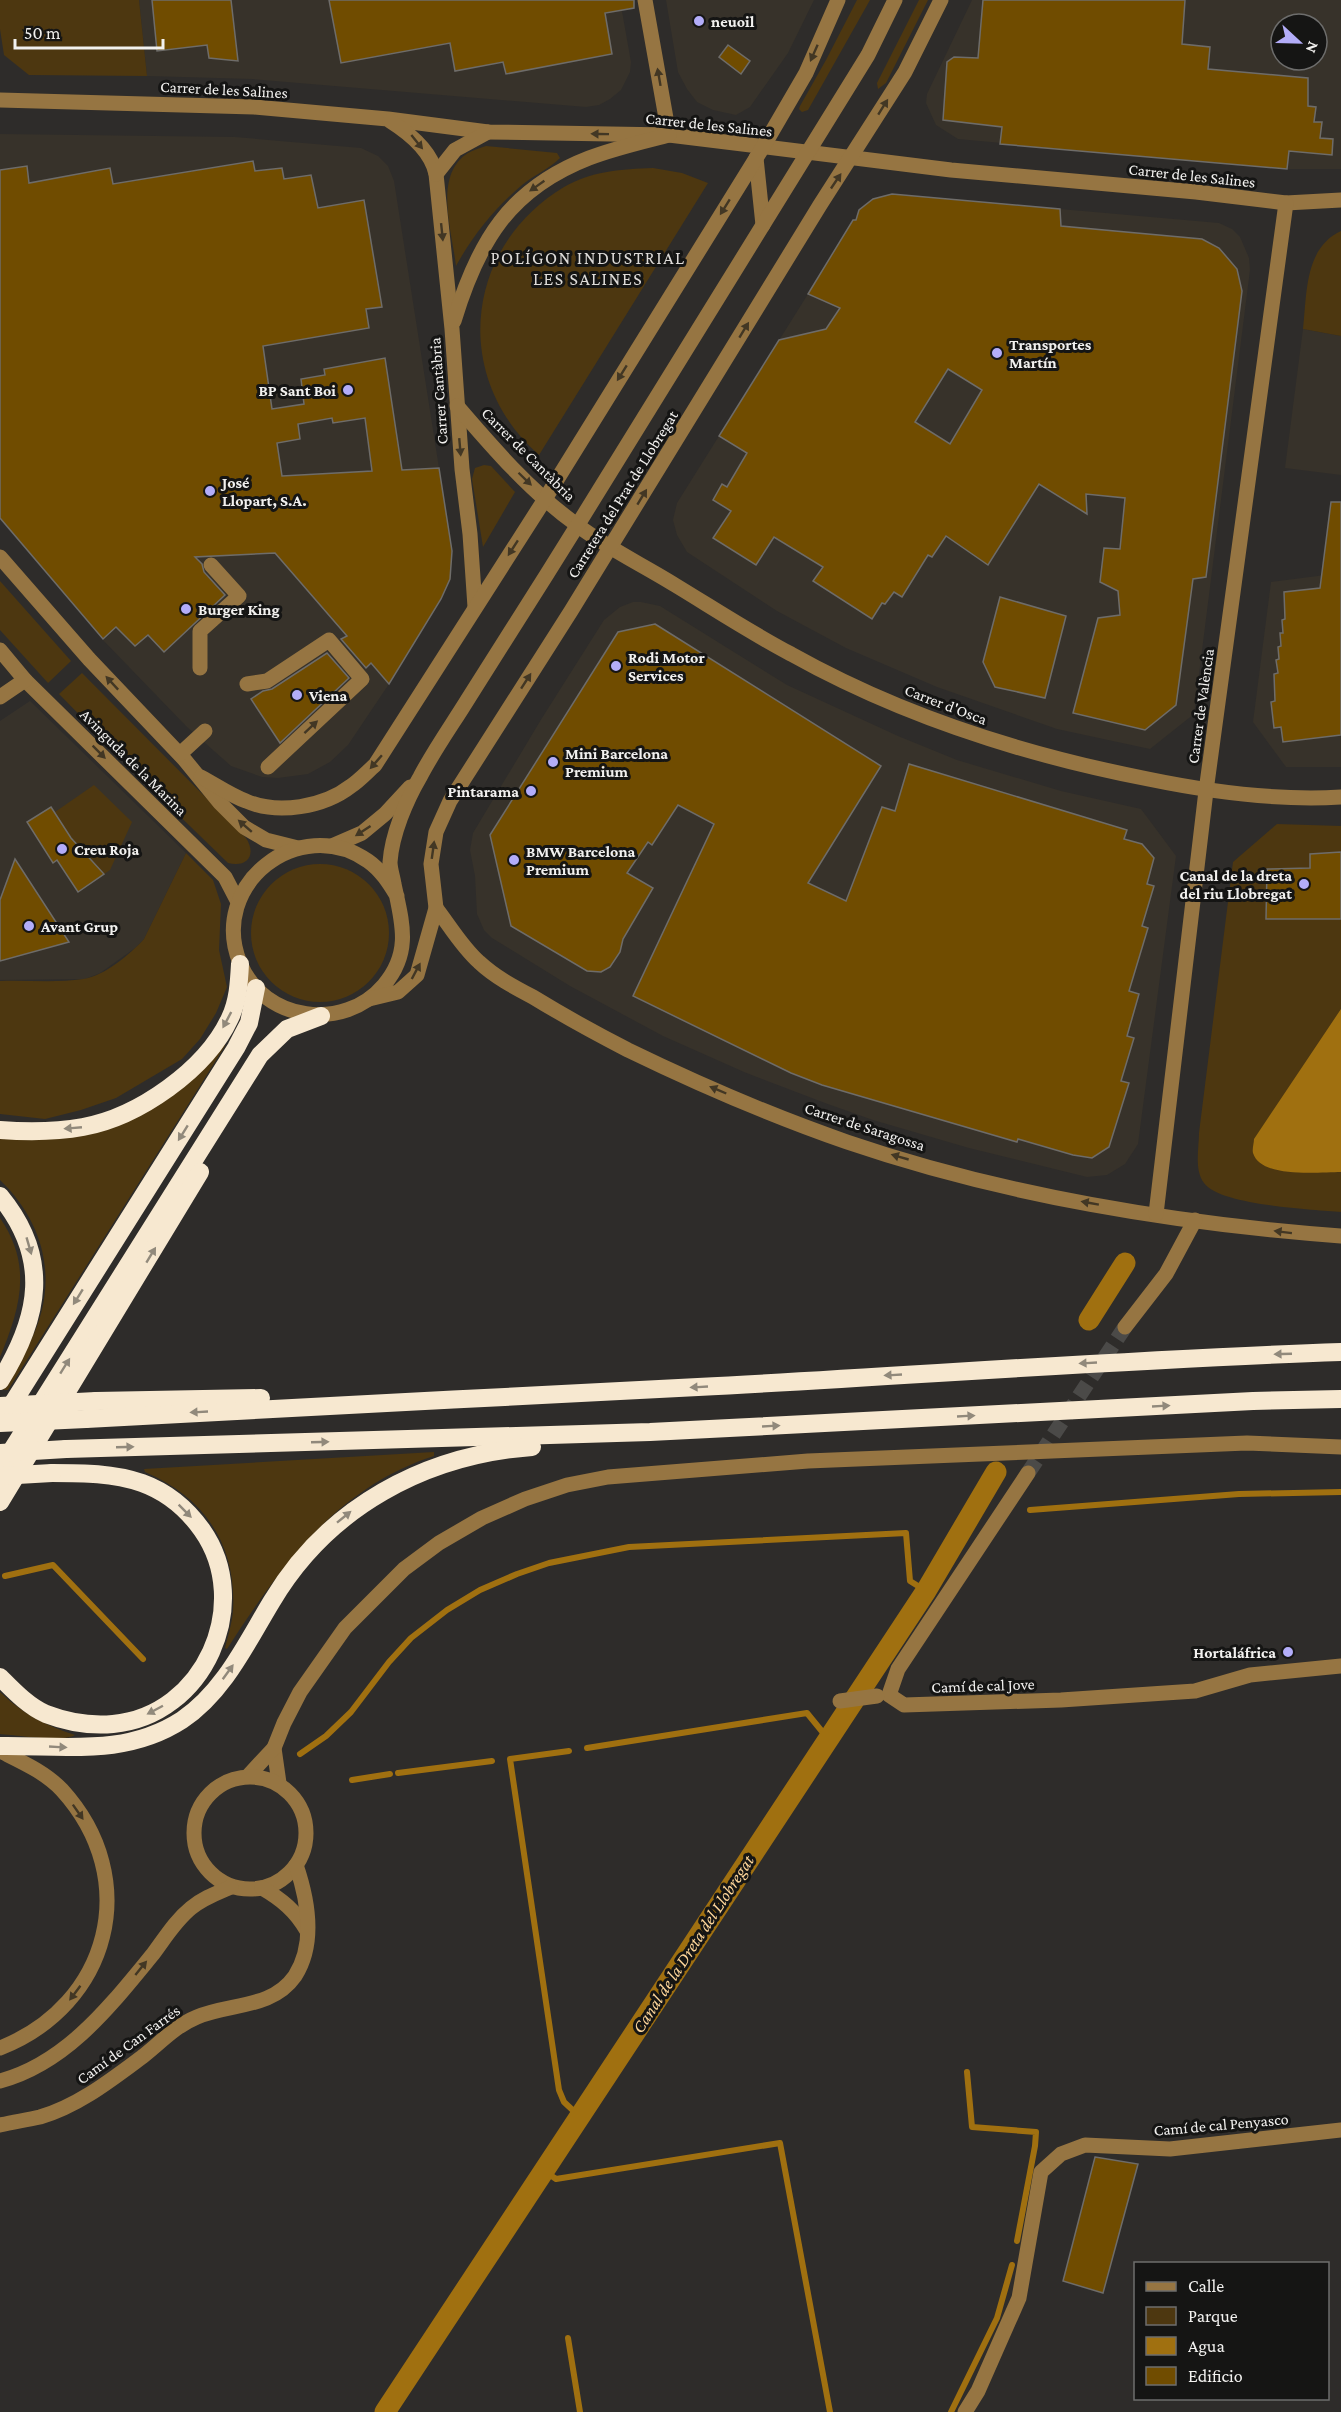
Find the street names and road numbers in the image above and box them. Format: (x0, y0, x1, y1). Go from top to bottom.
street label: Carrer de les Salines (160, 78, 288, 101)
street label: Carrer de les Salines (645, 109, 773, 140)
street label: Carrer de les Salines (1128, 160, 1256, 191)
street label: Carrer Cantàbria (426, 336, 451, 445)
street label: Carrer de Cantàbria (478, 404, 579, 505)
street label: Carretera del Prat de Llobregat (564, 407, 682, 582)
street label: Carrer de València (1184, 647, 1217, 765)
street label: Carrer d'Osca (902, 681, 990, 728)
street label: Avinguda de la Marina (76, 706, 191, 820)
street label: Carrer de Saragossa (802, 1099, 928, 1155)
street label: Camí de cal Jove (931, 1675, 1035, 1697)
street label: Camí de Can Farrés (74, 2001, 183, 2087)
street label: Camí de cal Penyasco (1153, 2110, 1289, 2140)

